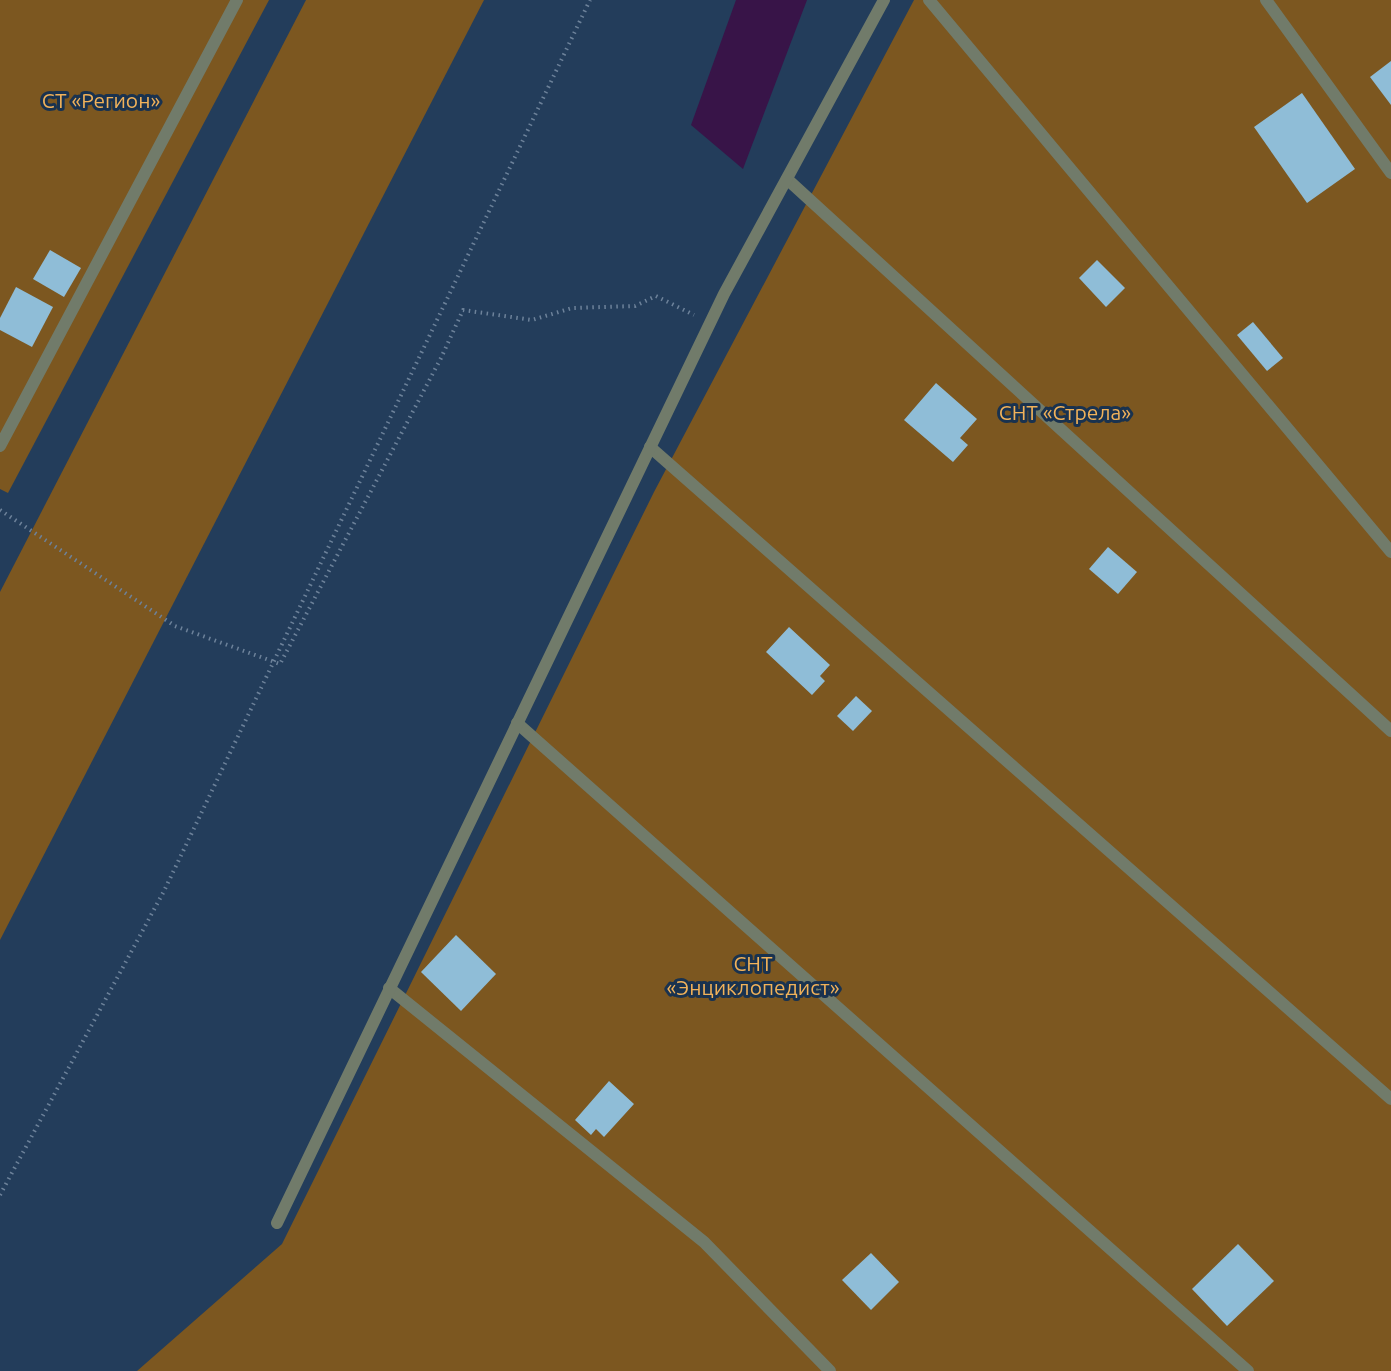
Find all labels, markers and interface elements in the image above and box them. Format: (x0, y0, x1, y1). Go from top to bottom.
park label: СТ «Регион» (42, 88, 160, 112)
park label: СНТ «Стрела» (999, 400, 1131, 424)
park label: СНТ «Энциклопедист» (666, 951, 840, 999)

